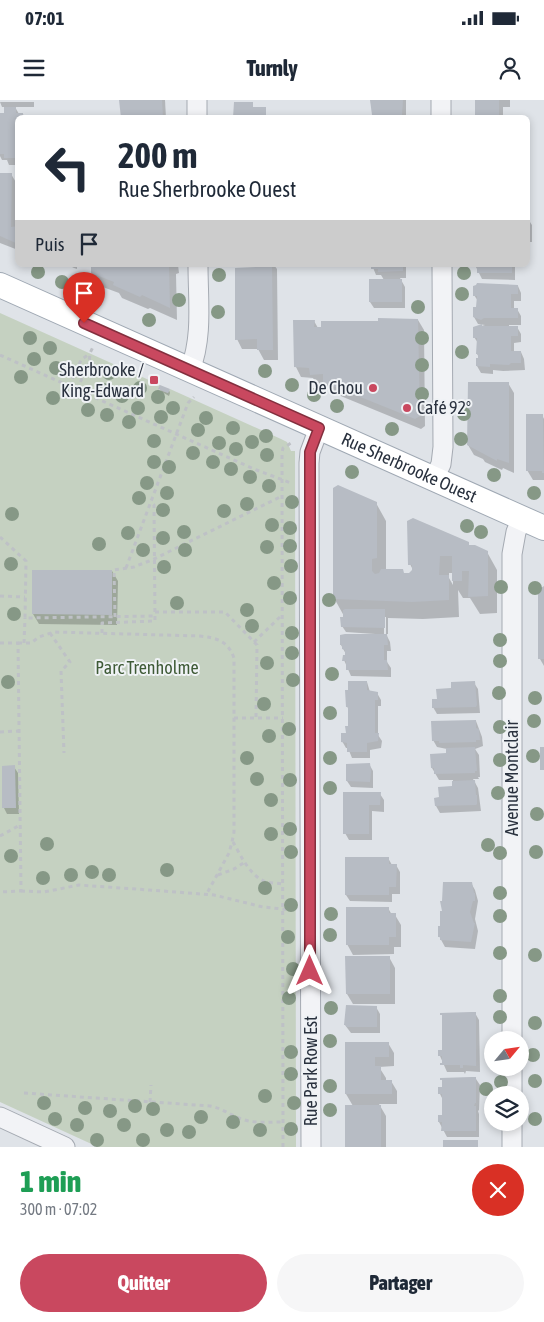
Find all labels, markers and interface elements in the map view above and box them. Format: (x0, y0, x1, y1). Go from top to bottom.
text: 07:01 (25, 7, 64, 29)
icon: menu (20, 54, 48, 82)
icon: person (496, 54, 524, 82)
text: Turnly (246, 55, 298, 81)
icon: left (35, 135, 100, 200)
text: 200 m (118, 135, 197, 175)
text: Rue Sherbrooke Ouest (118, 176, 296, 202)
icon: arrive (75, 230, 103, 258)
text: Puis (35, 233, 65, 255)
pin (63, 272, 105, 323)
icon: arrive (70, 279, 98, 307)
place label: Sherbrooke / King-Edward (59, 359, 144, 401)
marker: Sherbrooke / King-Edward (148, 374, 160, 386)
place label: De Chou (308, 377, 363, 398)
marker: De Chou (367, 382, 379, 394)
place label: Café 92° (417, 397, 471, 418)
marker: Café 92° (401, 402, 413, 414)
street label: Rue Sherbrooke Ouest (338, 428, 480, 507)
park label: Parc Trenholme (95, 657, 199, 678)
street label: Avenue Montclair (501, 719, 522, 836)
position arrow (283, 944, 335, 996)
street label: Rue Park Row Est (300, 1016, 321, 1126)
north arrow (484, 1031, 529, 1076)
map controls (484, 1031, 529, 1131)
button: layers (484, 1086, 529, 1131)
text: 1 min (20, 1164, 81, 1198)
button: close (472, 1164, 524, 1216)
text: 300 m · 07:02 (20, 1200, 97, 1218)
button: Quitter (20, 1254, 267, 1312)
button: Partager (277, 1254, 524, 1312)

